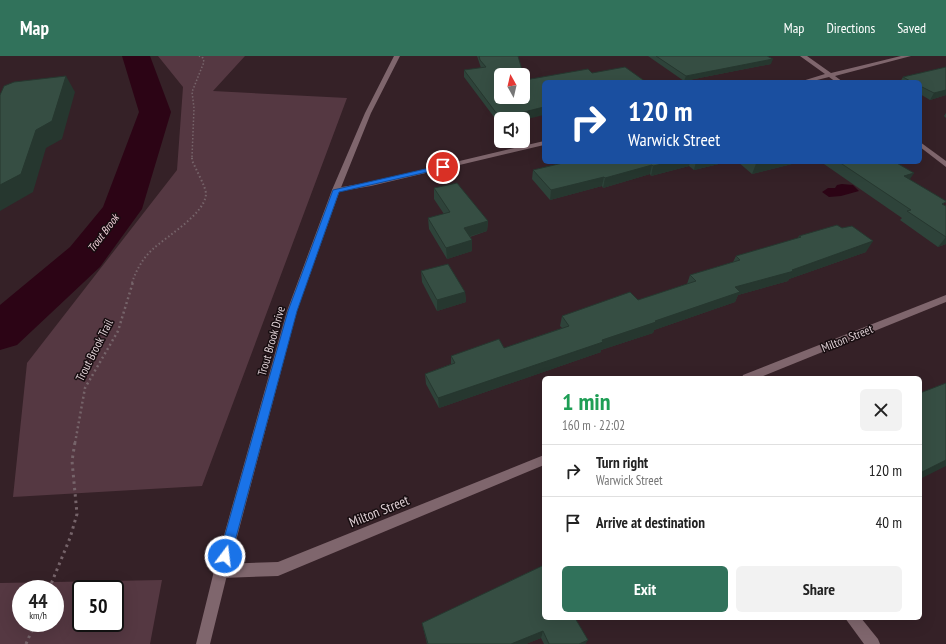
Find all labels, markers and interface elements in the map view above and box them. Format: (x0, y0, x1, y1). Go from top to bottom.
text: Map (20, 16, 49, 40)
text: Map (784, 19, 804, 37)
text: Directions (826, 19, 875, 37)
text: Saved (897, 19, 926, 37)
north arrow (494, 68, 530, 104)
map controls (494, 68, 530, 148)
text: 120 m (628, 92, 692, 129)
icon: right (562, 96, 614, 148)
button: sound (494, 112, 530, 148)
text: Warwick Street (628, 128, 720, 151)
pin (426, 150, 460, 184)
icon: arrive (432, 156, 454, 178)
water label: Trout Brook (84, 210, 123, 255)
street label: Trout Brook Drive (254, 304, 288, 378)
street label: Trout Brook Trail (72, 316, 116, 384)
street label: Milton Street (819, 321, 876, 355)
text: 1 min (562, 386, 610, 417)
button: close (860, 389, 902, 431)
text: 160 m · 22:02 (562, 417, 625, 434)
text: Turn right (596, 453, 648, 472)
icon: right (562, 460, 584, 482)
text: 120 m (869, 461, 902, 480)
text: Warwick Street (596, 472, 663, 489)
street label: Milton Street (346, 491, 412, 531)
icon: arrive (562, 512, 584, 534)
text: Arrive at destination (596, 513, 705, 532)
text: 40 m (876, 513, 902, 532)
position arrow (204, 535, 246, 577)
button: Exit (562, 566, 728, 612)
button: Share (736, 566, 902, 612)
speed limit sign: 50 (72, 580, 124, 632)
text: 44 (28, 588, 48, 614)
text: km/h (29, 609, 47, 622)

